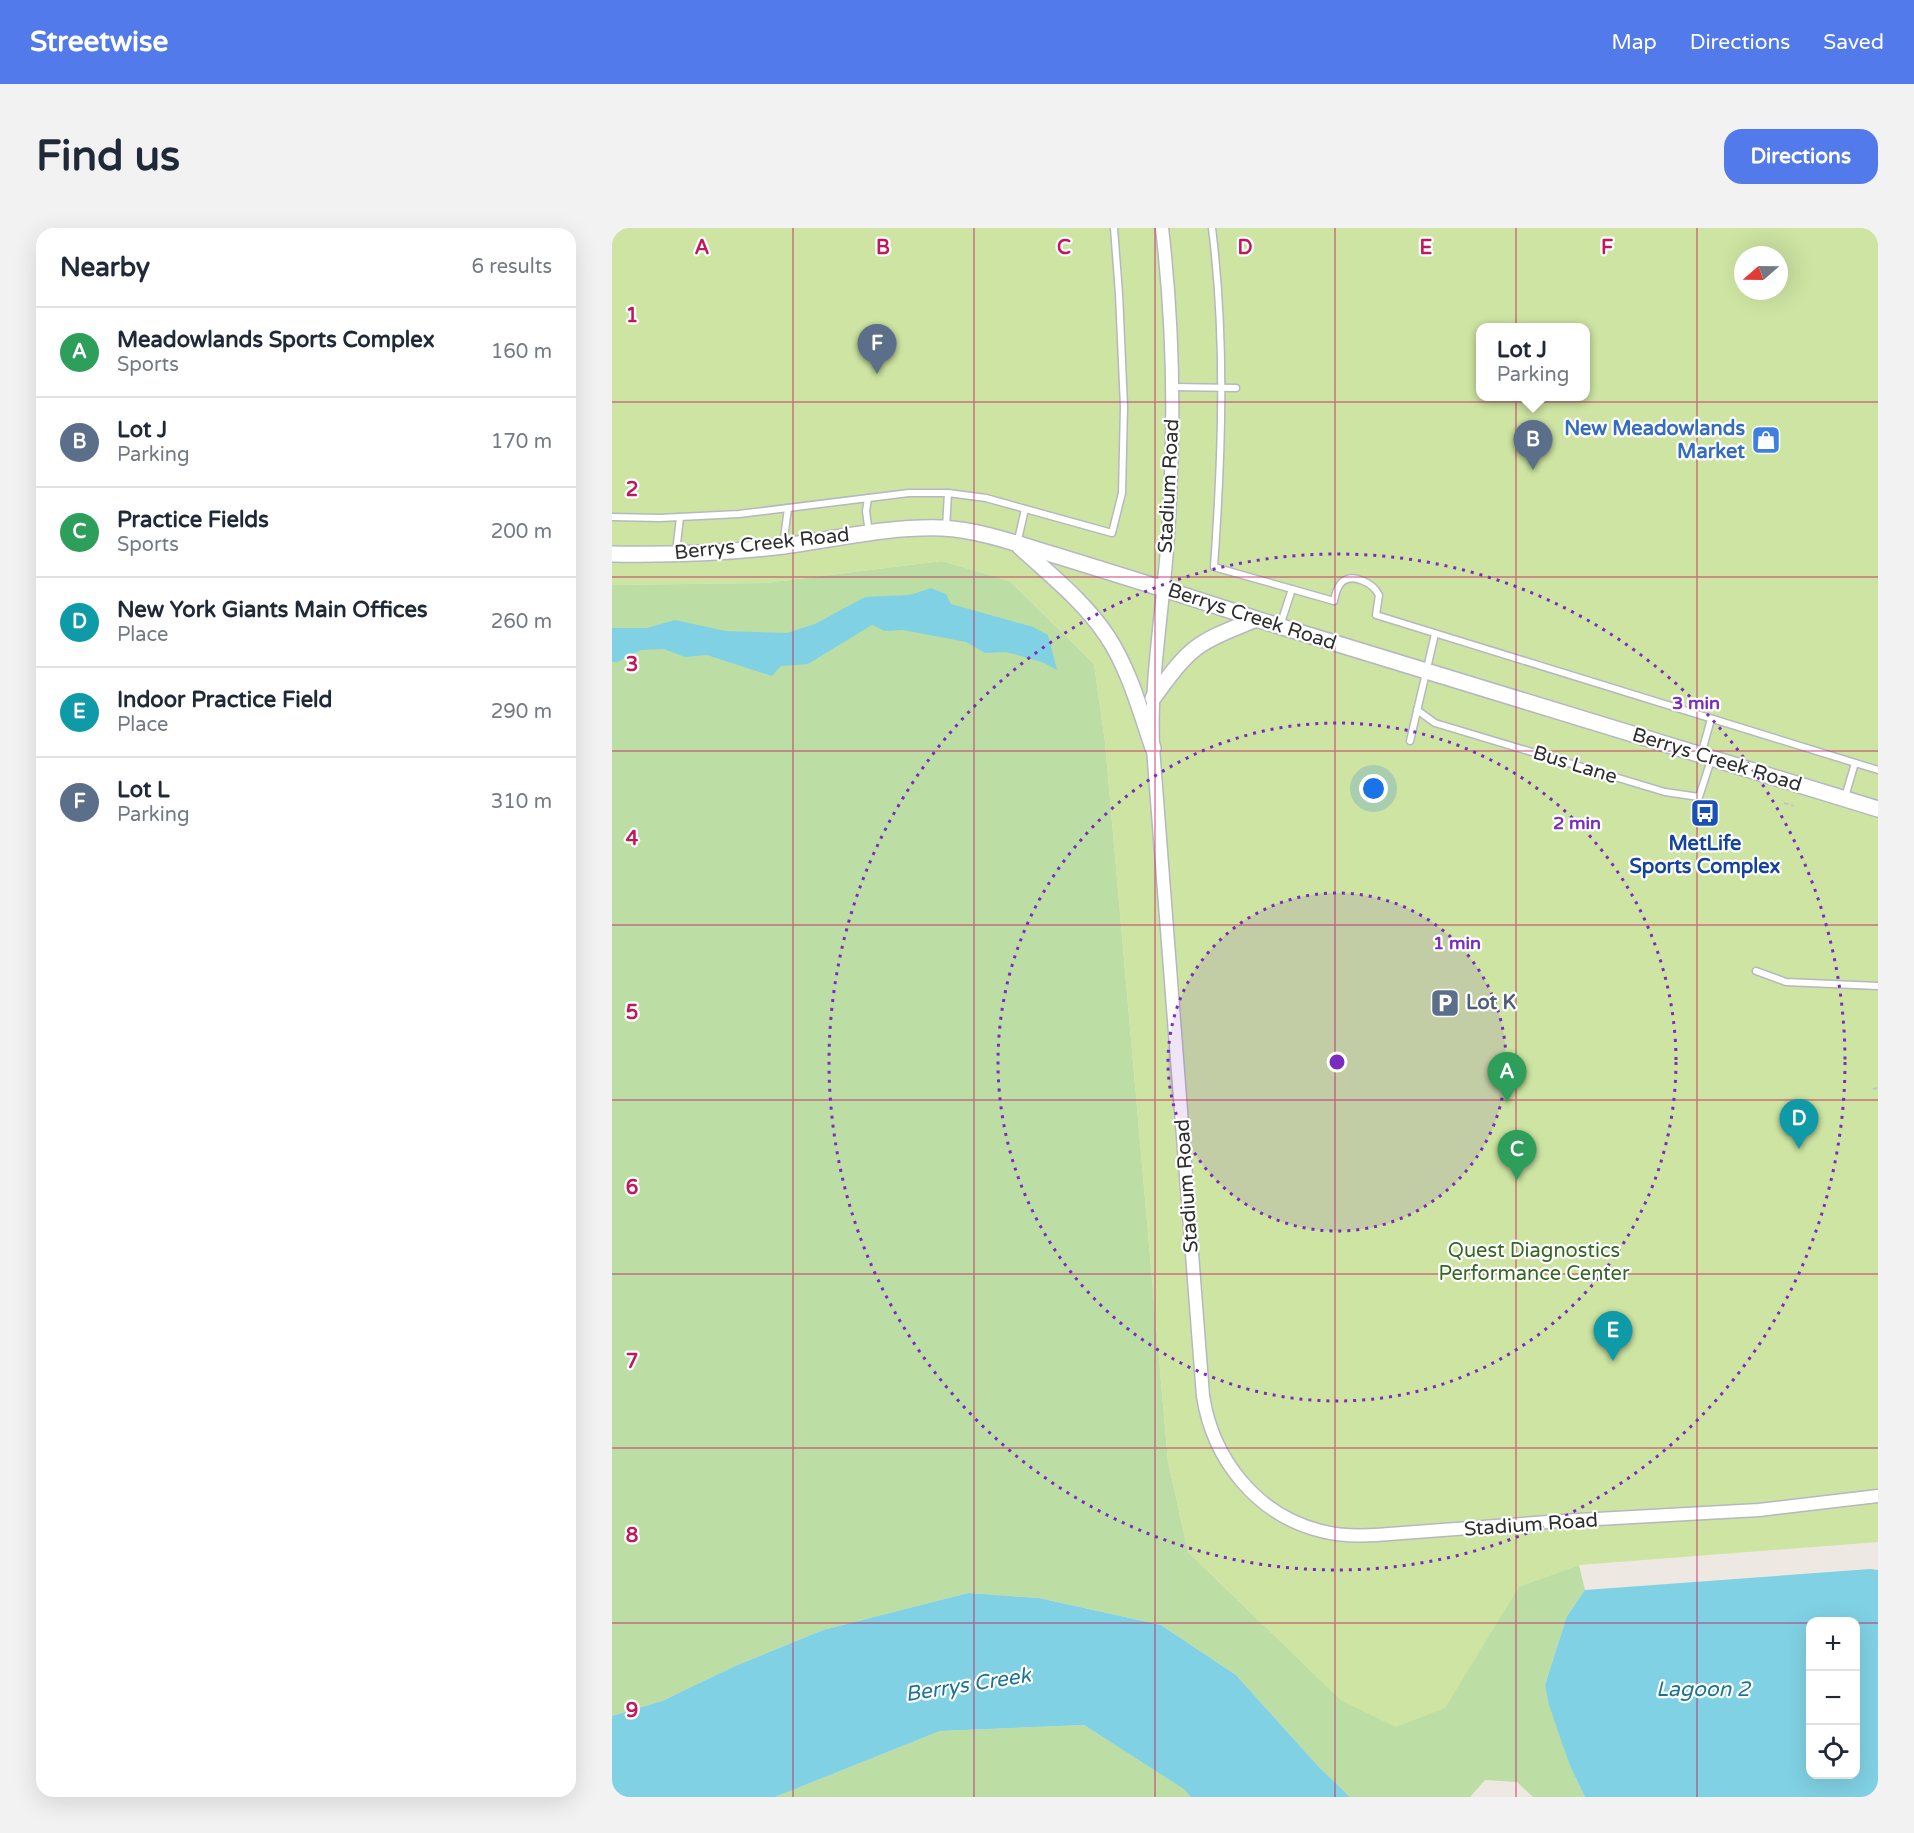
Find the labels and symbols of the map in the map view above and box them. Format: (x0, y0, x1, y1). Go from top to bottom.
text: A (695, 236, 710, 260)
text: B (876, 236, 890, 260)
text: C (1057, 236, 1071, 260)
text: D (1237, 236, 1253, 260)
text: E (1420, 236, 1433, 260)
text: F (1601, 236, 1613, 260)
north arrow (1734, 246, 1788, 300)
text: 1 (626, 304, 638, 328)
pin: F (858, 324, 896, 374)
place label: New Meadowlands Market (1564, 417, 1745, 464)
street label: Stadium Road (1154, 418, 1184, 554)
pin: B (1514, 420, 1552, 470)
shop icon: New Meadowlands Market (1750, 424, 1782, 456)
text: 2 (626, 478, 638, 502)
street label: Berrys Creek Road (673, 523, 851, 565)
street label: Berrys Creek Road (1165, 578, 1339, 656)
text: 3 (626, 653, 638, 677)
text: 3 min (1672, 692, 1720, 714)
street label: Berrys Creek Road (1629, 723, 1805, 797)
street label: Bus Lane (1530, 741, 1620, 789)
your location (1359, 774, 1388, 803)
bus stop icon: MetLife Sports Complex (1689, 797, 1721, 829)
text: 2 min (1553, 812, 1601, 834)
text: 4 (626, 827, 639, 851)
place label: MetLife Sports Complex (1630, 832, 1781, 879)
text: 1 min (1433, 932, 1481, 954)
parking icon: Lot K (1429, 987, 1461, 1019)
place label: Lot K (1466, 991, 1516, 1015)
text: 5 (626, 1001, 638, 1025)
centre of rings (1327, 1052, 1347, 1072)
pin: A (1488, 1052, 1526, 1102)
pin: D (1780, 1100, 1818, 1149)
street label: Stadium Road (1170, 1118, 1204, 1254)
pin: C (1498, 1130, 1536, 1180)
text: 6 (626, 1176, 638, 1200)
park label: Quest Diagnostics Performance Center (1438, 1239, 1630, 1286)
pin: E (1594, 1312, 1632, 1361)
text: 7 (626, 1350, 638, 1374)
street label: Stadium Road (1463, 1508, 1599, 1542)
text: 8 (626, 1524, 638, 1548)
water label: Berrys Creek (904, 1663, 1034, 1707)
water label: Lagoon 2 (1656, 1677, 1752, 1702)
text: 9 (626, 1699, 638, 1723)

